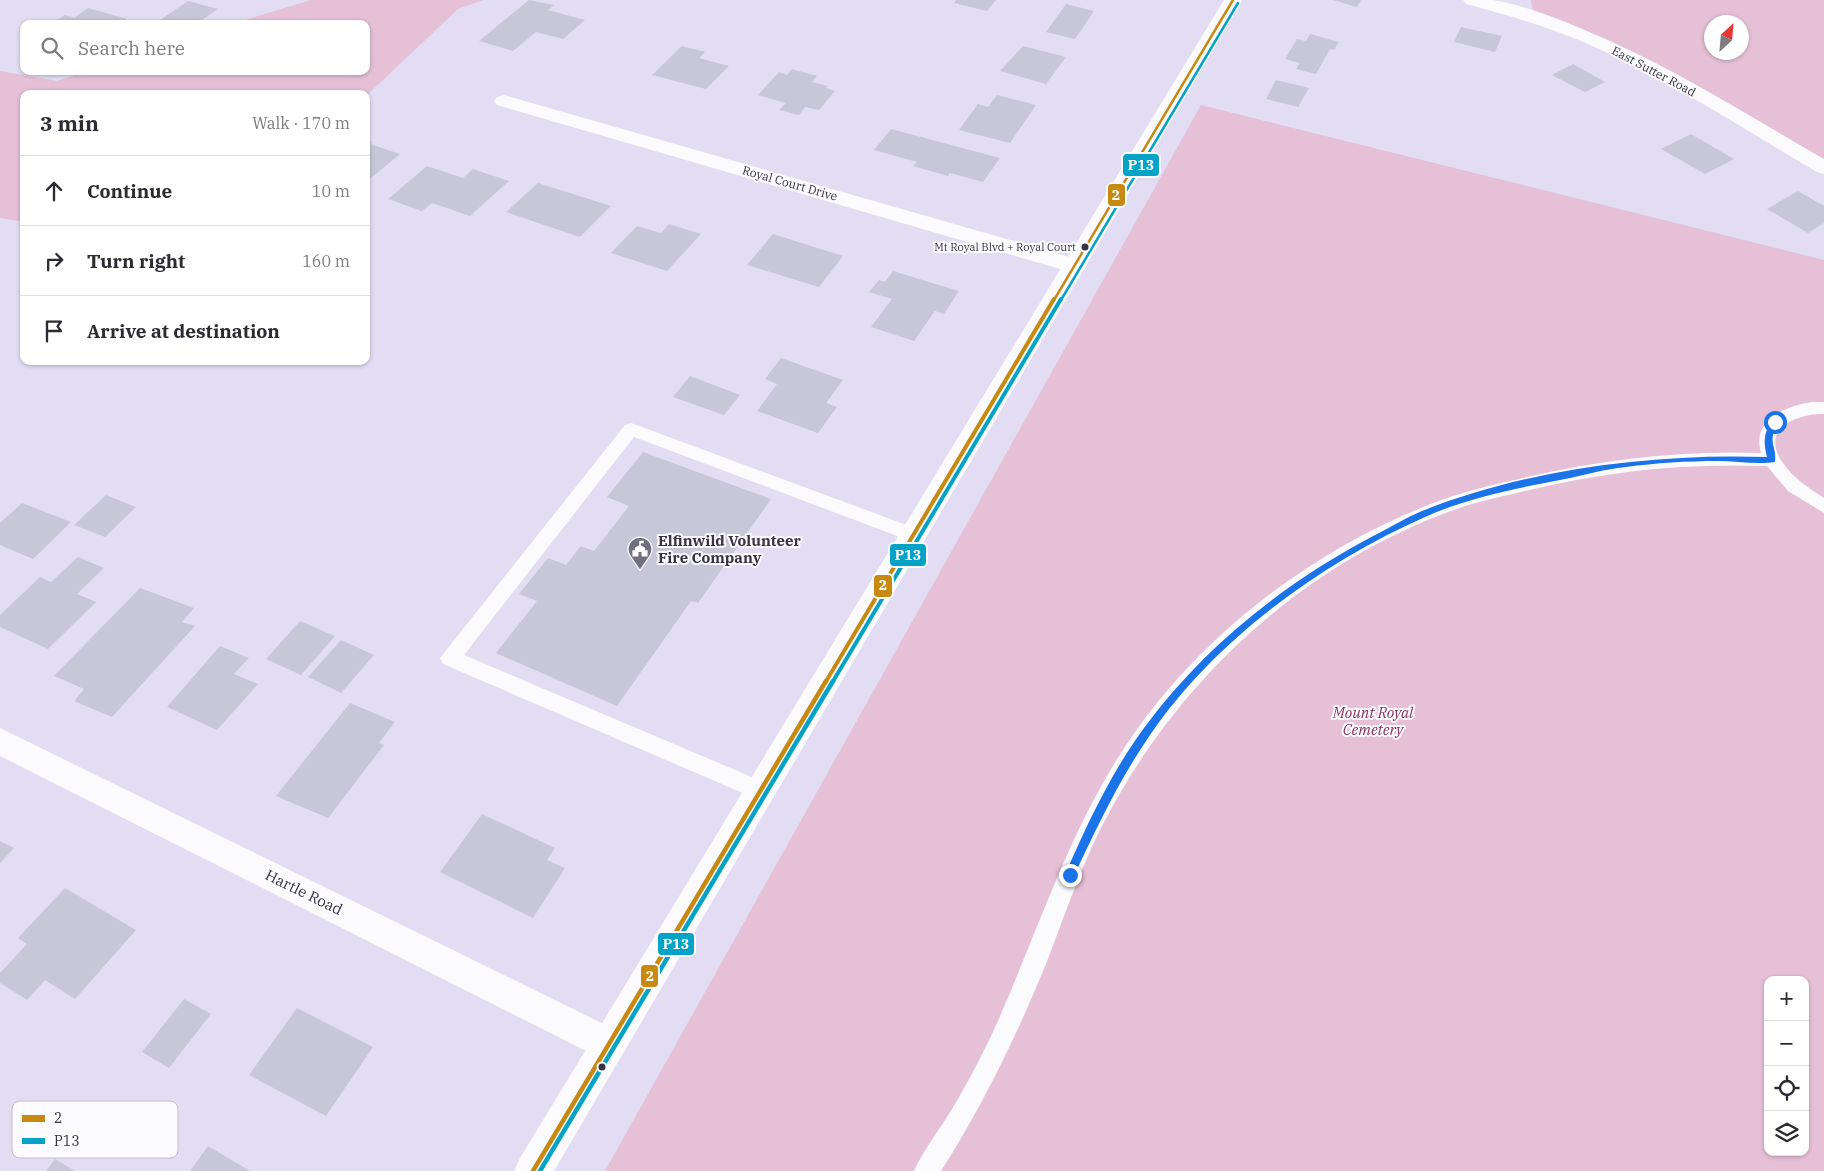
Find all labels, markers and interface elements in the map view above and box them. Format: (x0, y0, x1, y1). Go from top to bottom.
north arrow (1704, 15, 1749, 60)
search box (20, 20, 370, 75)
icon: search (38, 34, 66, 62)
text: Search here (78, 36, 185, 60)
street label: East Sutter Road (1609, 43, 1699, 99)
text: 3 min (40, 109, 99, 137)
text: Walk · 170 m (252, 113, 350, 133)
line badge: P13 (1122, 153, 1160, 177)
text: P13 (1128, 156, 1154, 174)
street label: Royal Court Drive (741, 162, 839, 204)
icon: ahead (40, 177, 68, 205)
text: Continue (87, 179, 172, 203)
text: 10 m (312, 181, 350, 201)
line badge: 2 (1107, 183, 1126, 207)
text: 2 (1112, 186, 1120, 204)
place label: Mt Royal Blvd + Royal Court (934, 240, 1076, 254)
marker: Mt Royal Blvd + Royal Court (1080, 242, 1090, 252)
icon: right (40, 247, 68, 275)
text: Turn right (87, 249, 185, 273)
text: 160 m (302, 251, 350, 271)
icon: arrive (40, 317, 68, 345)
text: Arrive at destination (87, 319, 280, 343)
route start (1764, 411, 1787, 434)
place label: Elfinwild Volunteer Fire Company (658, 531, 801, 567)
public building icon: Elfinwild Volunteer Fire Company (627, 536, 653, 570)
line badge: P13 (889, 543, 927, 567)
text: P13 (895, 546, 921, 564)
line badge: 2 (873, 574, 893, 598)
text: 2 (879, 576, 887, 594)
park label: Mount Royal Cemetery (1332, 703, 1414, 739)
route end (1059, 864, 1082, 887)
street label: Hartle Road (262, 865, 346, 919)
line badge: P13 (657, 932, 695, 956)
text: P13 (663, 935, 689, 953)
line badge: 2 (640, 964, 659, 988)
text: 2 (646, 967, 654, 985)
map controls (1764, 976, 1809, 1156)
button: + (1764, 976, 1809, 1021)
button: − (1764, 1021, 1809, 1066)
unlabelled marker (597, 1062, 607, 1072)
button: locate (1764, 1066, 1809, 1111)
legend (12, 1101, 178, 1158)
text: 2 (54, 1109, 62, 1127)
button: layers (1764, 1111, 1809, 1156)
text: P13 (54, 1132, 80, 1150)

